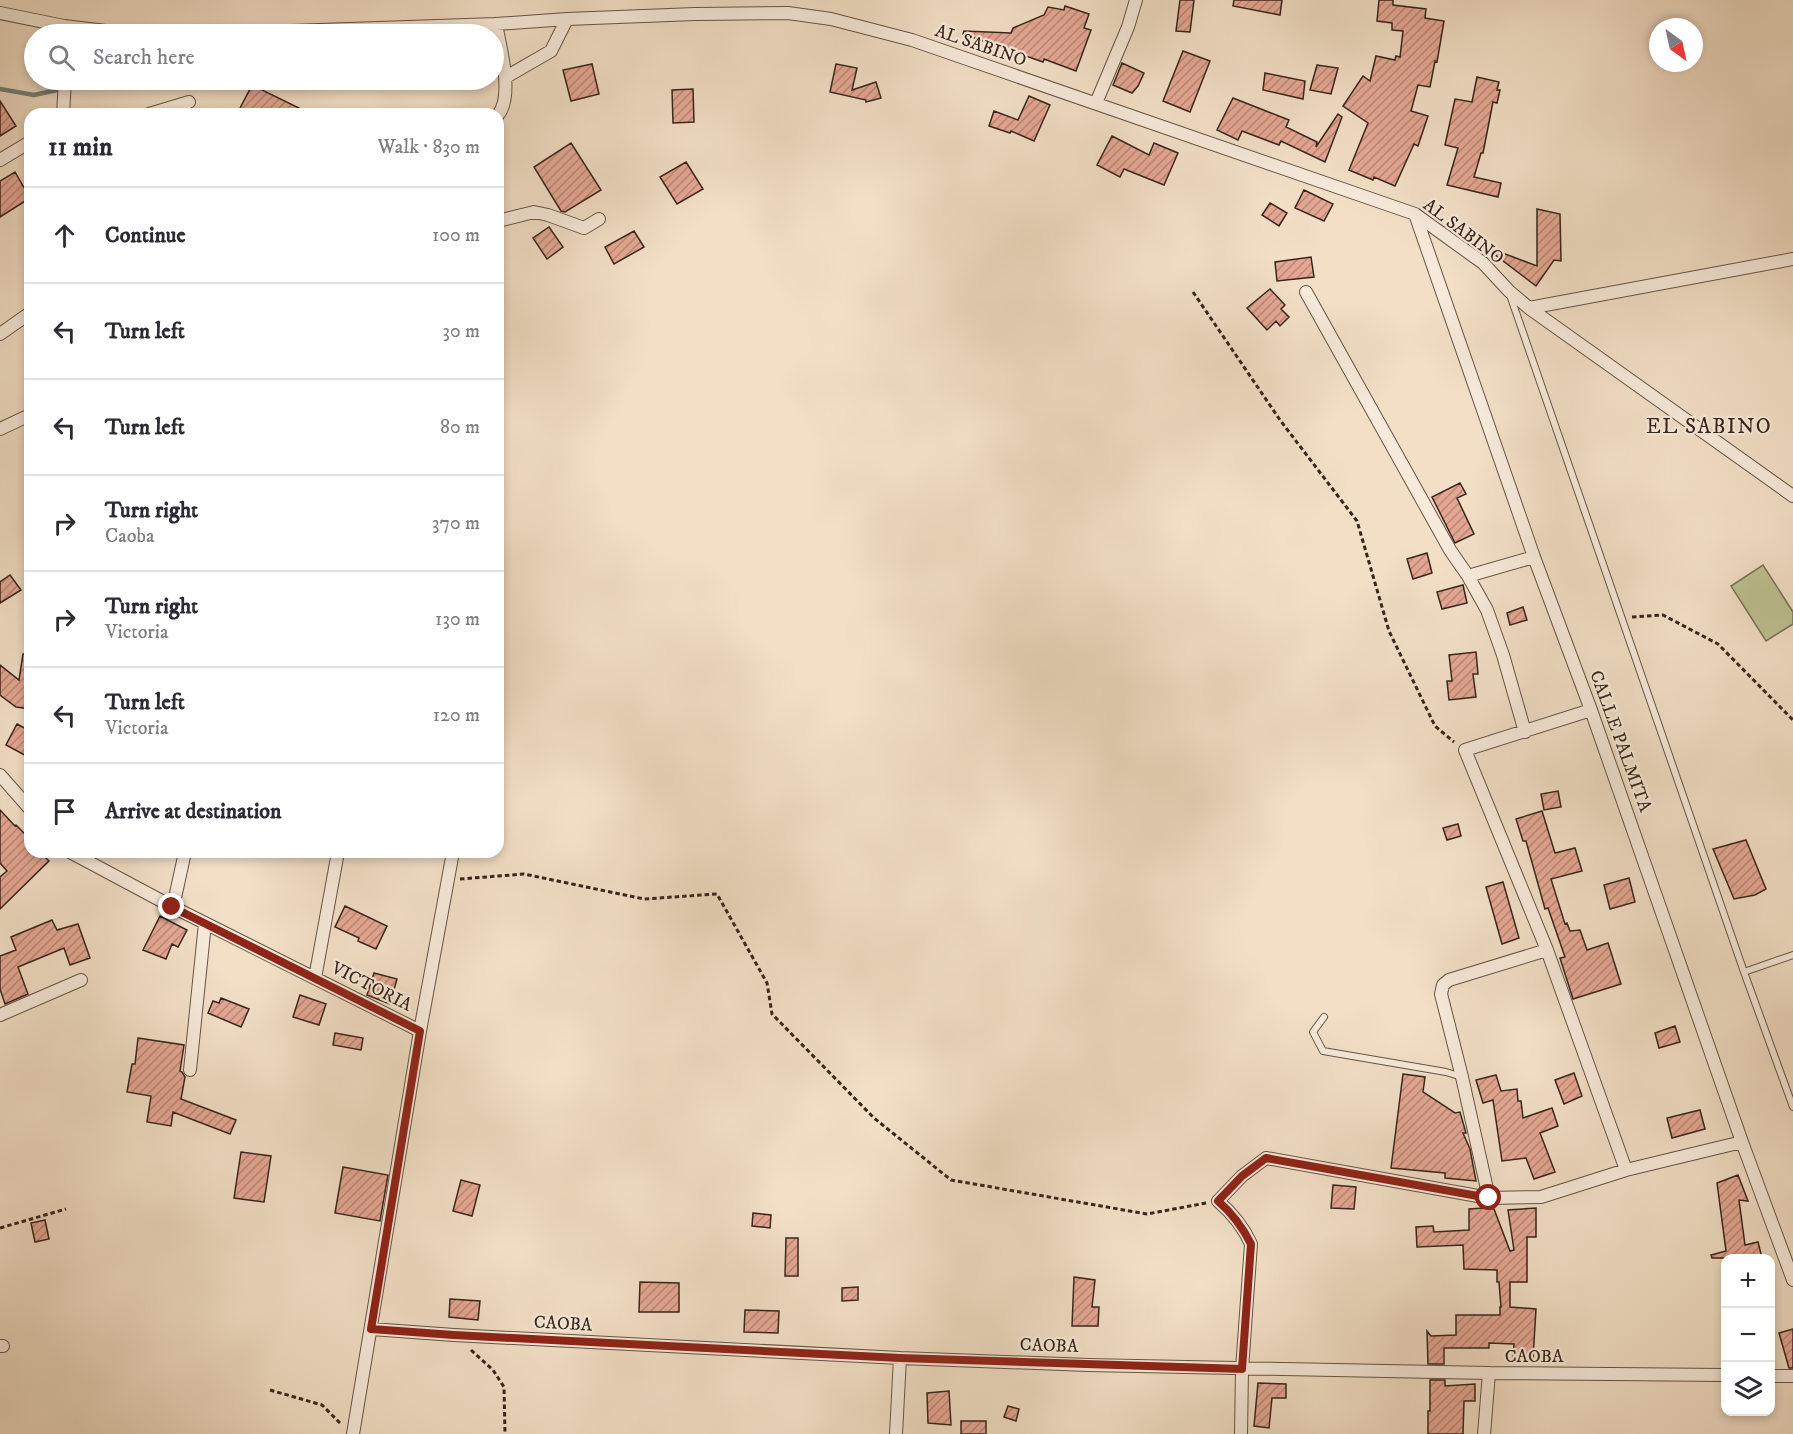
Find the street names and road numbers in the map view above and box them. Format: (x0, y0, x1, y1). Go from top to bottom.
street label: AL SABINO (932, 20, 1029, 72)
street label: AL SABINO (1419, 194, 1508, 269)
street label: CALLE PALMITA (1584, 668, 1656, 816)
street label: VICTORIA (327, 957, 416, 1017)
street label: CAOBA (533, 1311, 593, 1337)
street label: CAOBA (1019, 1334, 1079, 1358)
street label: CAOBA (1505, 1346, 1564, 1368)

